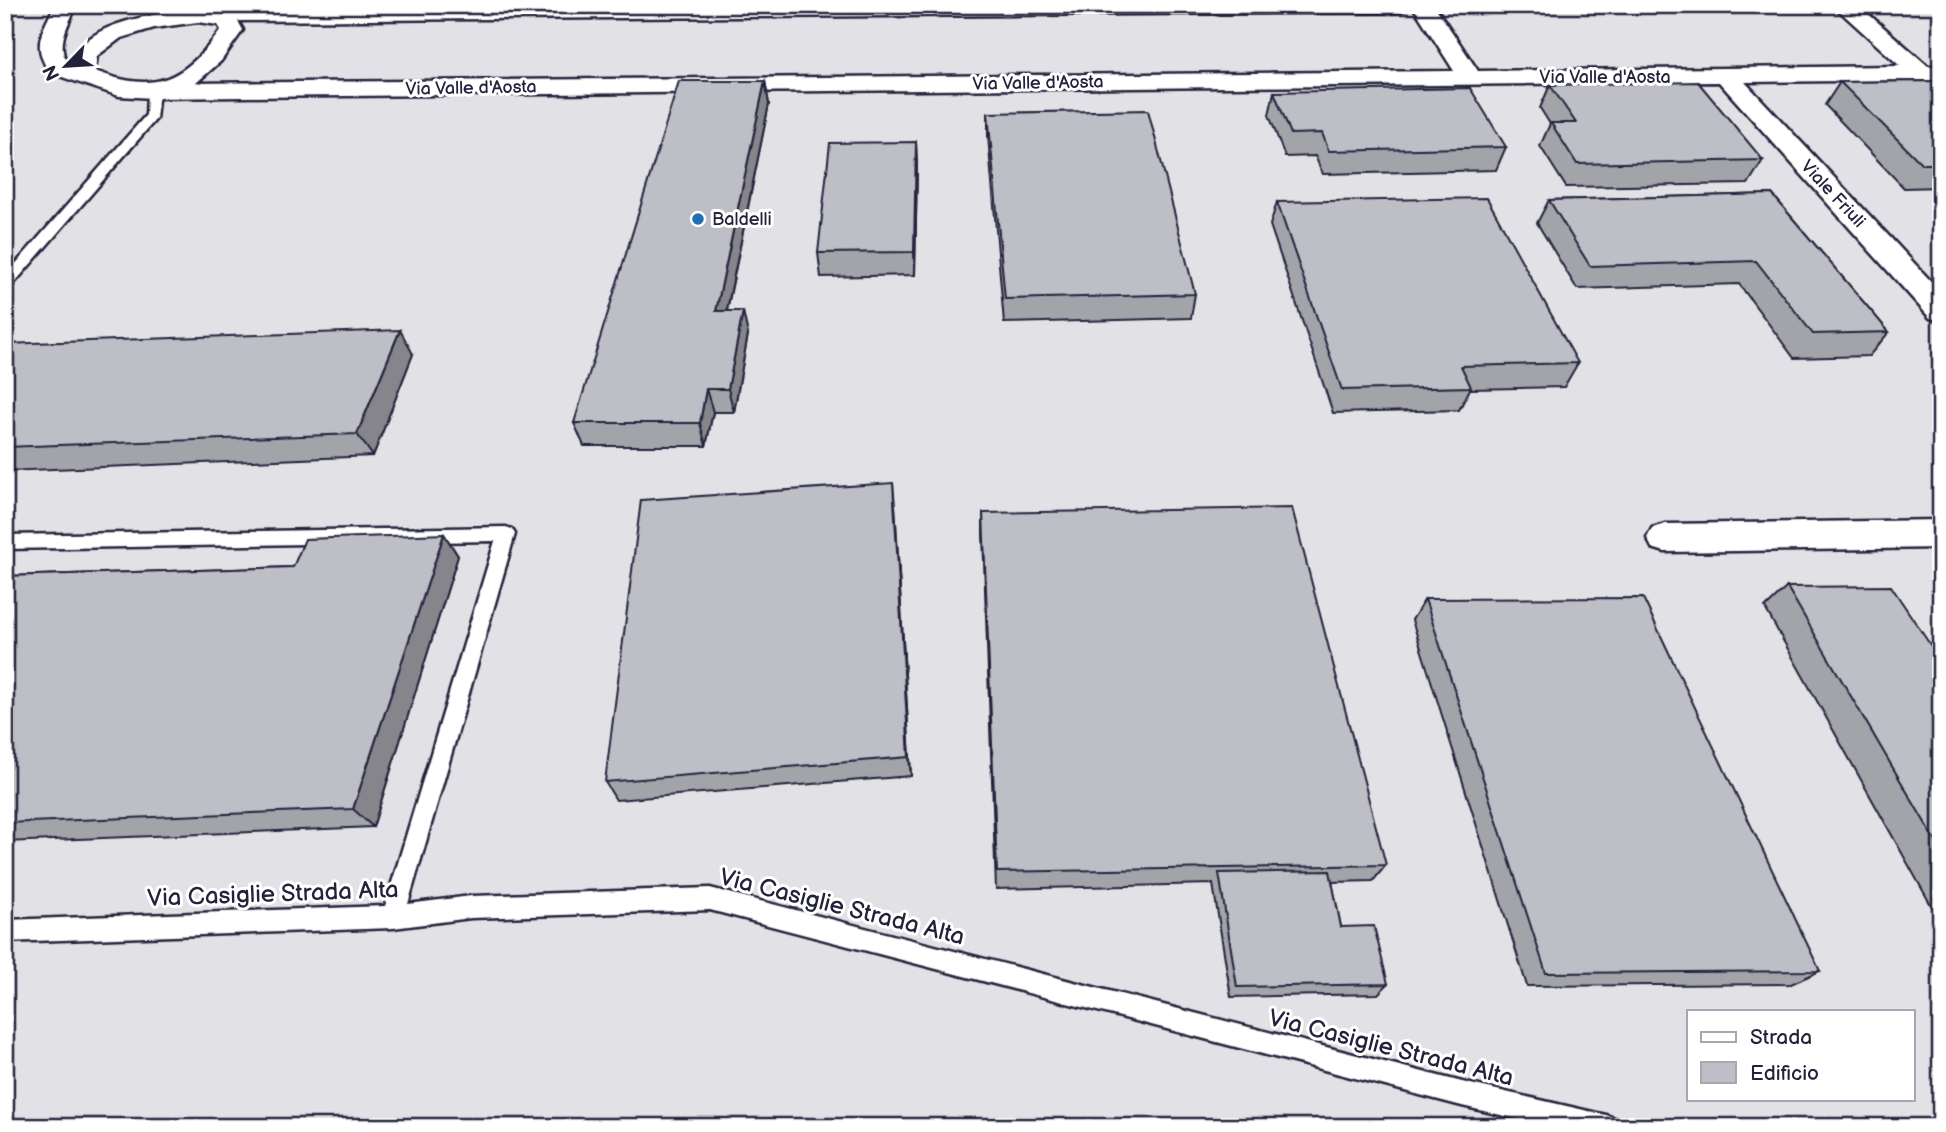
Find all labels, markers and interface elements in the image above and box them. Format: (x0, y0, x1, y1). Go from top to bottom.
north arrow (32, 32, 102, 102)
text: N (39, 61, 65, 84)
street label: Via Valle d'Aosta (1539, 67, 1671, 88)
street label: Via Valle d'Aosta (972, 71, 1104, 95)
street label: Via Valle d'Aosta (405, 76, 537, 100)
street label: Viale Friuli (1796, 156, 1870, 232)
place label: Baldelli (712, 209, 772, 230)
marker: Baldelli (690, 211, 706, 227)
street label: Via Casiglie Strada Alta (717, 863, 967, 951)
street label: Via Casiglie Strada Alta (147, 875, 399, 913)
street label: Via Casiglie Strada Alta (1266, 1004, 1516, 1092)
legend (1687, 1010, 1914, 1100)
text: Strada (1750, 1025, 1812, 1050)
text: Edificio (1750, 1061, 1819, 1086)

